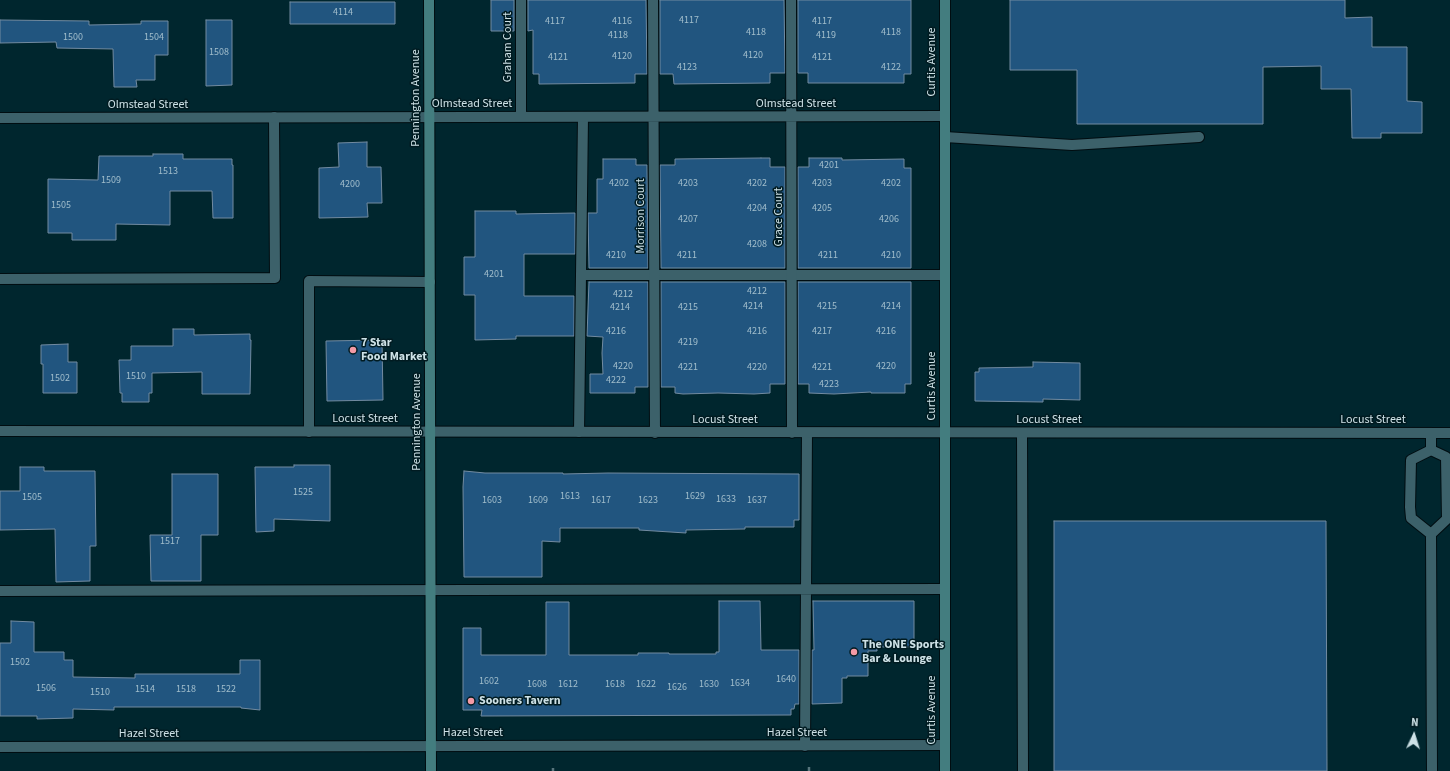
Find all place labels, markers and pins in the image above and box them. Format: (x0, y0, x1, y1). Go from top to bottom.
place label: 7 Star Food Market (361, 336, 427, 364)
marker: 7 Star Food Market (348, 345, 358, 355)
place label: The ONE Sports Bar & Lounge (862, 638, 944, 666)
marker: The ONE Sports Bar & Lounge (849, 647, 859, 657)
place label: Sooners Tavern (479, 694, 561, 708)
marker: Sooners Tavern (466, 696, 476, 706)

